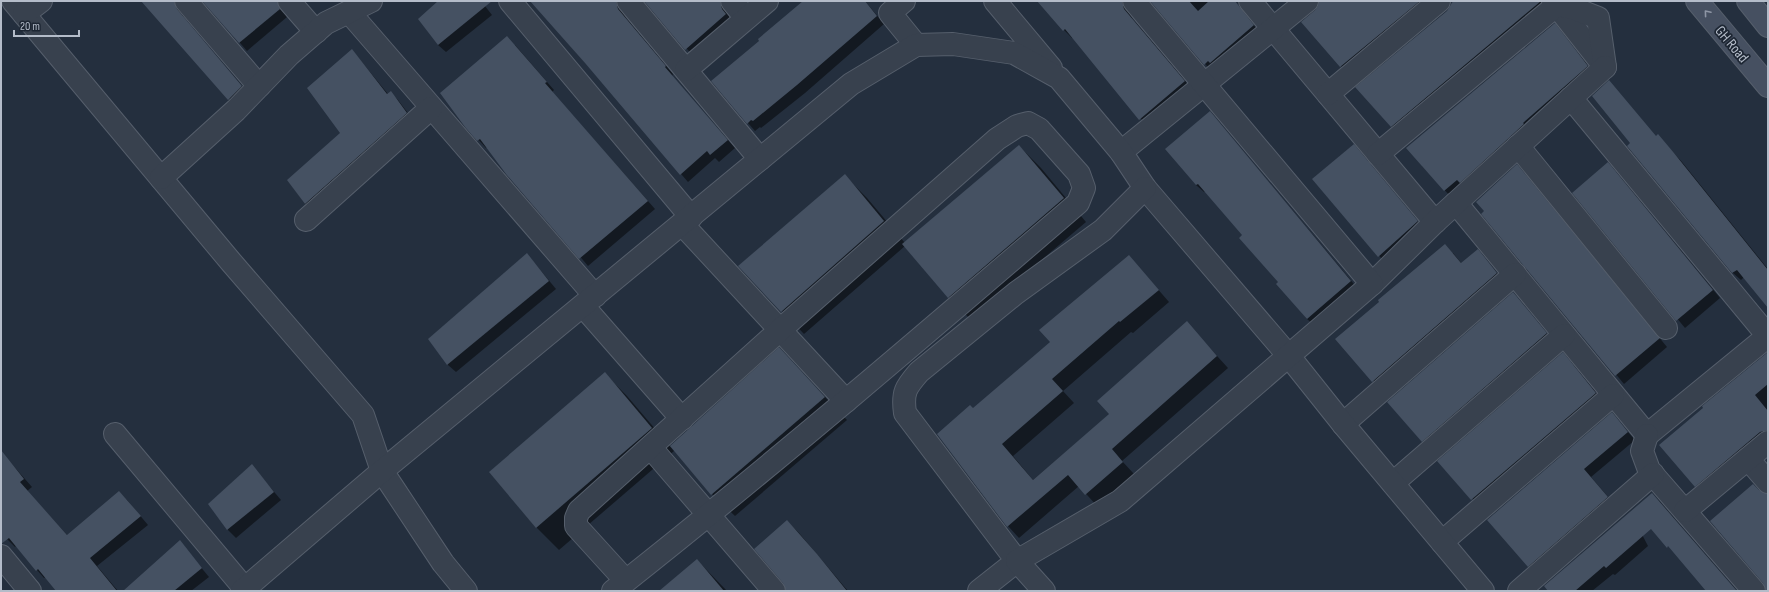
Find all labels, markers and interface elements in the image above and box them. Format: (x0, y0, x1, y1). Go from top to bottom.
one-way arrow (1705, 11, 1712, 18)
scale bar (14, 12, 79, 38)
text: 20 m (20, 19, 40, 34)
street label: GH Road (1711, 22, 1753, 67)

